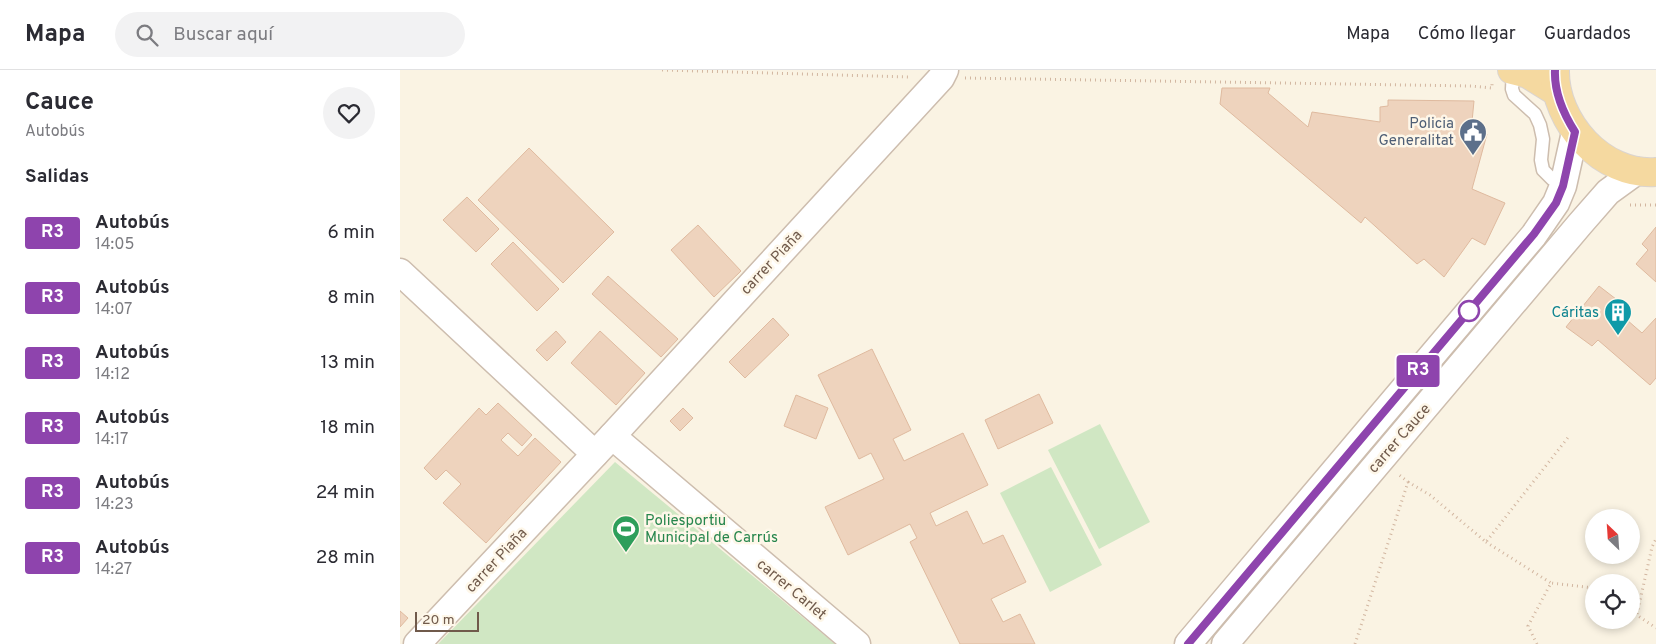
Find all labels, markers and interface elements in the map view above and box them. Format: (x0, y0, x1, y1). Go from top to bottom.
search box (115, 12, 465, 57)
text: Mapa (25, 20, 85, 50)
icon: search (133, 21, 161, 49)
text: Buscar aquí (173, 23, 273, 47)
text: Mapa (1346, 23, 1390, 46)
text: Cómo llegar (1418, 23, 1516, 46)
text: Guardados (1544, 23, 1631, 46)
button: heart (323, 87, 375, 139)
text: Cauce (25, 88, 94, 118)
place label: Policia Generalitat (1379, 115, 1454, 151)
public building icon: Policia Generalitat (1458, 117, 1488, 156)
text: Autobús (25, 122, 85, 142)
text: Salidas (25, 165, 89, 189)
text: Autobús (95, 211, 170, 235)
text: R3 (41, 221, 64, 244)
text: 6 min (328, 221, 375, 245)
street label: carrer Piaña (737, 227, 807, 299)
text: 14:05 (95, 235, 134, 255)
text: Autobús (95, 276, 170, 300)
text: R3 (41, 286, 64, 309)
text: 8 min (327, 286, 375, 310)
building icon: Cáritas (1603, 297, 1633, 336)
text: 14:07 (95, 300, 132, 320)
unlabelled marker (1458, 300, 1480, 322)
place label: Cáritas (1551, 304, 1599, 323)
text: Autobús (95, 341, 170, 365)
text: R3 (41, 351, 64, 374)
text: 13 min (320, 351, 375, 375)
line badge: R3 (1396, 355, 1440, 387)
text: R3 (1407, 359, 1429, 382)
text: 14:12 (95, 365, 130, 385)
street label: carrer Cauce (1365, 400, 1435, 478)
text: Autobús (95, 406, 170, 430)
text: R3 (41, 416, 64, 439)
text: 18 min (320, 416, 375, 440)
text: 14:17 (95, 430, 128, 450)
text: Autobús (95, 471, 170, 495)
text: R3 (41, 481, 64, 504)
text: 24 min (316, 481, 375, 505)
text: 14:23 (95, 495, 134, 515)
north arrow (1585, 509, 1640, 564)
map controls (1585, 509, 1640, 629)
place label: Poliesportiu Municipal de Carrús (645, 512, 778, 548)
sports icon: Poliesportiu Municipal de Carrús (611, 514, 641, 553)
street label: carrer Piaña (462, 525, 532, 597)
text: Autobús (95, 536, 170, 560)
text: R3 (41, 546, 64, 569)
text: 28 min (316, 546, 375, 570)
street label: carrer Carlet (752, 555, 830, 625)
text: 14:27 (95, 560, 132, 580)
button: locate (1585, 574, 1640, 629)
scale bar (415, 609, 479, 632)
text: 20 m (422, 612, 455, 629)

